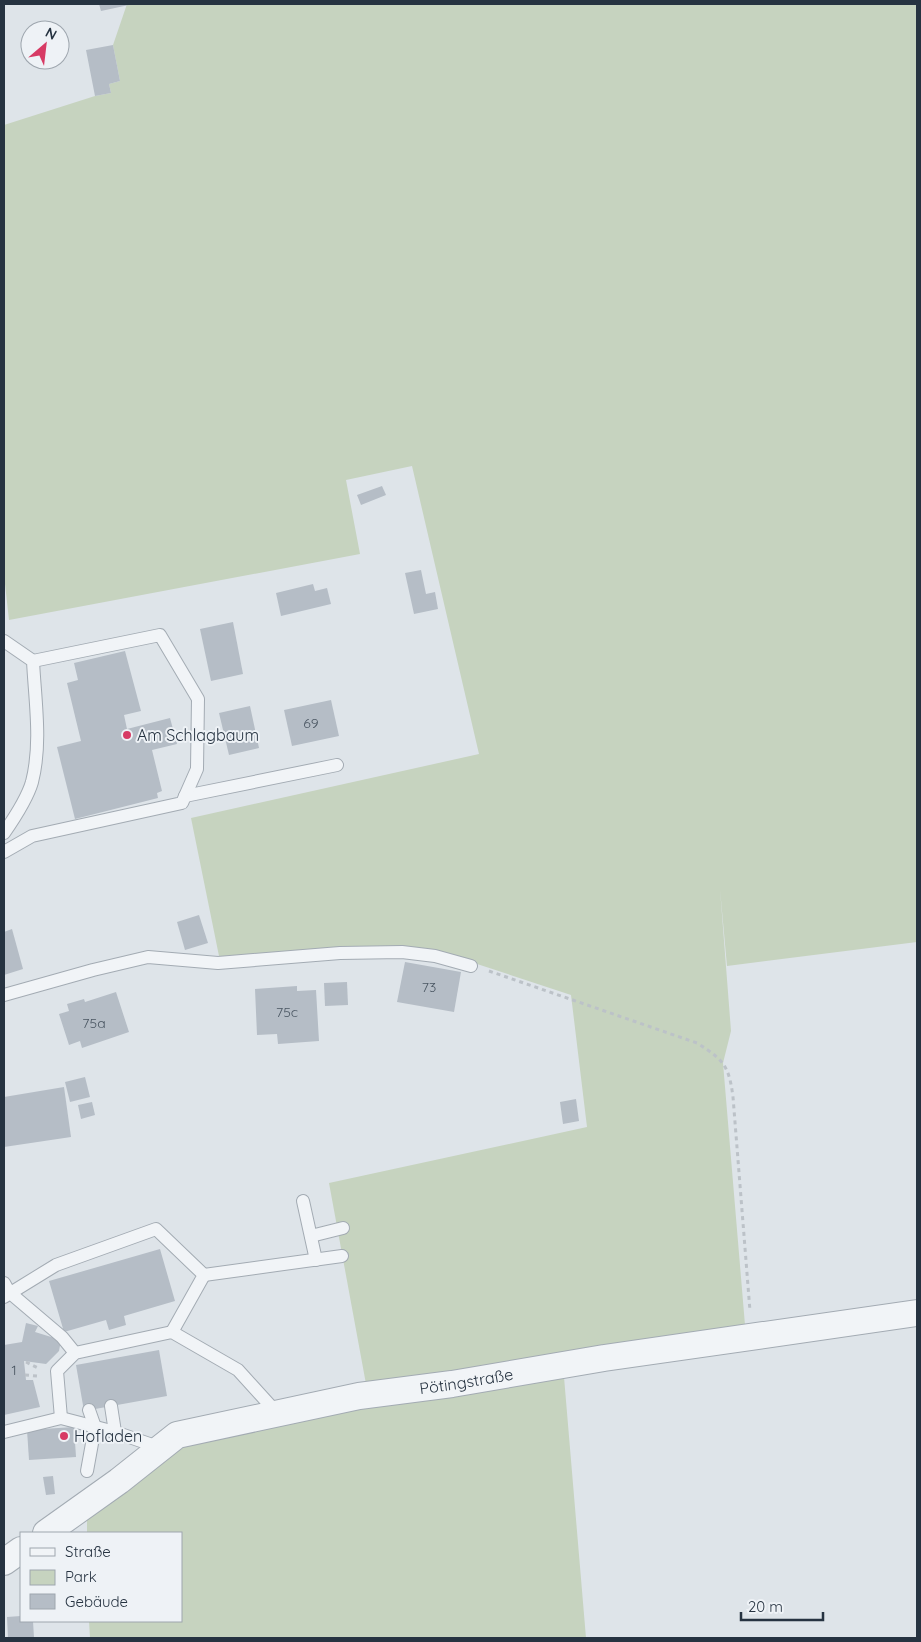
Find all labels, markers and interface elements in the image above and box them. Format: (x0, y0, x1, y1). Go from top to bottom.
north arrow (20, 20, 70, 70)
text: N (42, 23, 60, 44)
house number: 69 (303, 714, 319, 732)
place label: Am Schlagbaum (137, 725, 259, 745)
marker: Am Schlagbaum (121, 729, 133, 741)
house number: 73 (422, 978, 436, 996)
house number: 75c (276, 1003, 298, 1021)
house number: 75a (82, 1014, 106, 1032)
house number: 1 (11, 1361, 17, 1379)
street label: Pötingstraße (418, 1364, 515, 1398)
place label: Hofladen (74, 1426, 142, 1446)
marker: Hofladen (58, 1430, 70, 1442)
legend (20, 1532, 182, 1622)
text: Straße (65, 1542, 111, 1561)
text: Park (65, 1567, 97, 1586)
scale bar (741, 1590, 824, 1622)
text: Gebäude (65, 1592, 128, 1611)
text: 20 m (748, 1597, 783, 1616)

